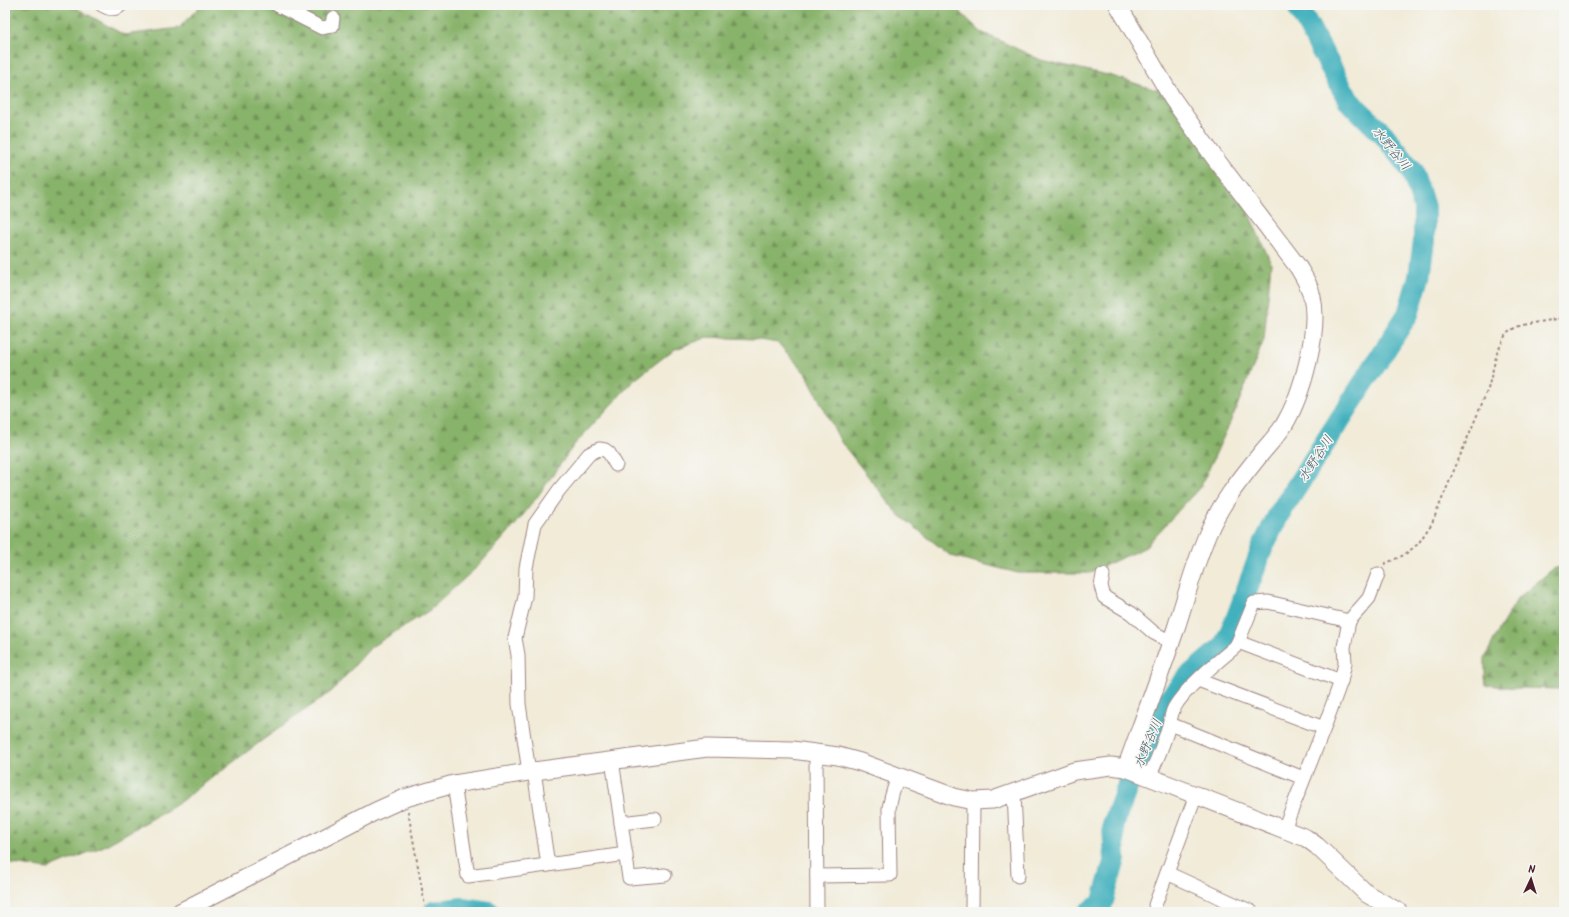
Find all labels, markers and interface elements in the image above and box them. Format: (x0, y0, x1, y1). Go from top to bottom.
water label: 水野谷川 (1366, 122, 1415, 176)
water label: 水野谷川 (1293, 431, 1339, 486)
water label: 水野谷川 (1129, 716, 1168, 772)
north arrow (1511, 859, 1551, 899)
text: N (1528, 861, 1536, 879)

